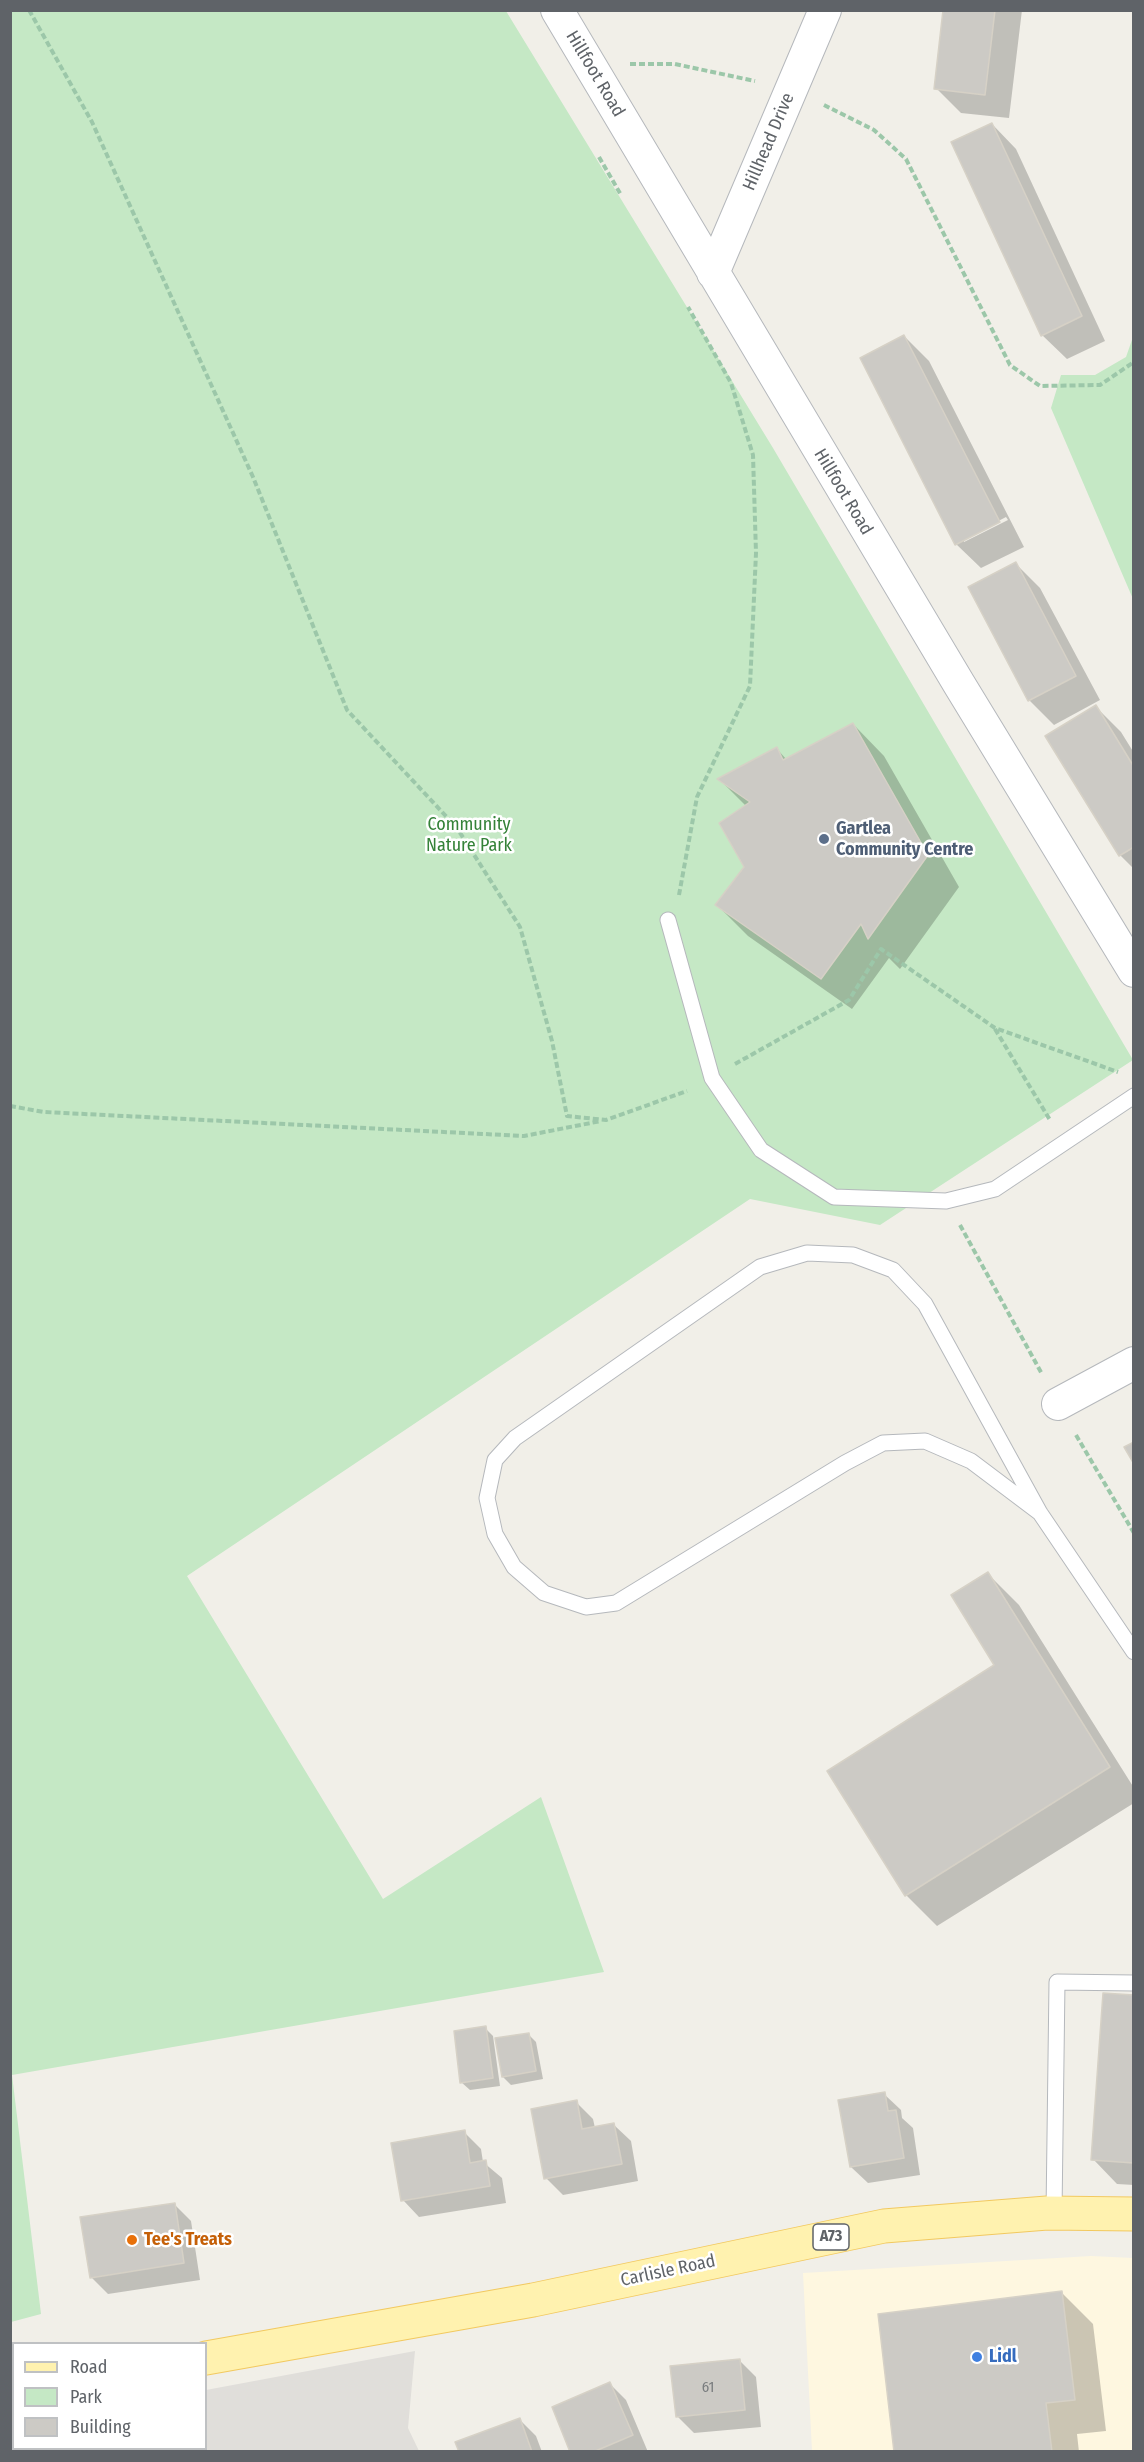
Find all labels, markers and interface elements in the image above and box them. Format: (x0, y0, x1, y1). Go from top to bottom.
street label: Hillfoot Road (561, 27, 629, 121)
street label: Hillhead Drive (739, 90, 799, 194)
street label: Hillfoot Road (809, 445, 877, 539)
park label: Community Nature Park (426, 814, 512, 856)
place label: Gartlea Community Centre (836, 818, 973, 860)
marker: Gartlea Community Centre (817, 832, 831, 846)
road number: A73 (813, 2224, 849, 2250)
place label: Tee's Treats (144, 2229, 232, 2251)
marker: Tee's Treats (125, 2233, 139, 2247)
street label: Carlisle Road (619, 2250, 717, 2292)
legend (12, 2342, 207, 2450)
place label: Lidl (989, 2346, 1017, 2368)
marker: Lidl (970, 2350, 984, 2364)
text: Road (70, 2356, 107, 2378)
house number: 61 (702, 2379, 714, 2397)
text: Park (70, 2386, 102, 2408)
text: Building (70, 2416, 131, 2438)

